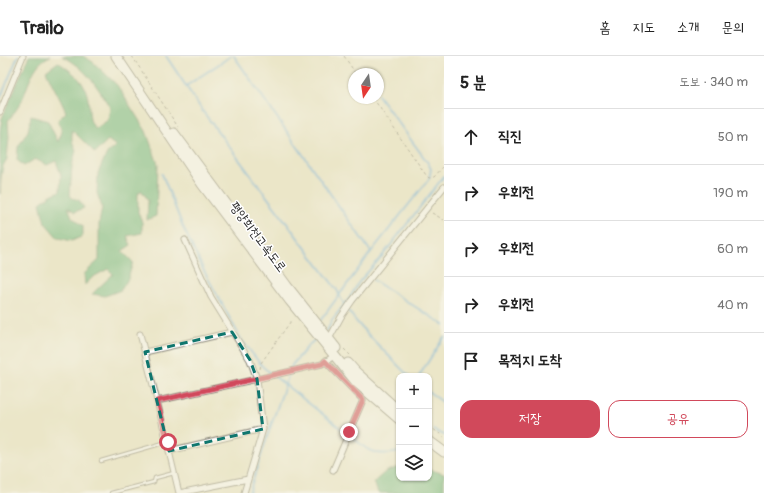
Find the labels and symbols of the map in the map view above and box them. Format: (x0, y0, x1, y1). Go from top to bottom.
north arrow (348, 68, 384, 104)
street label: 평양희천고속도로 (226, 199, 290, 275)
route end (340, 423, 358, 441)
route start (159, 433, 177, 451)

